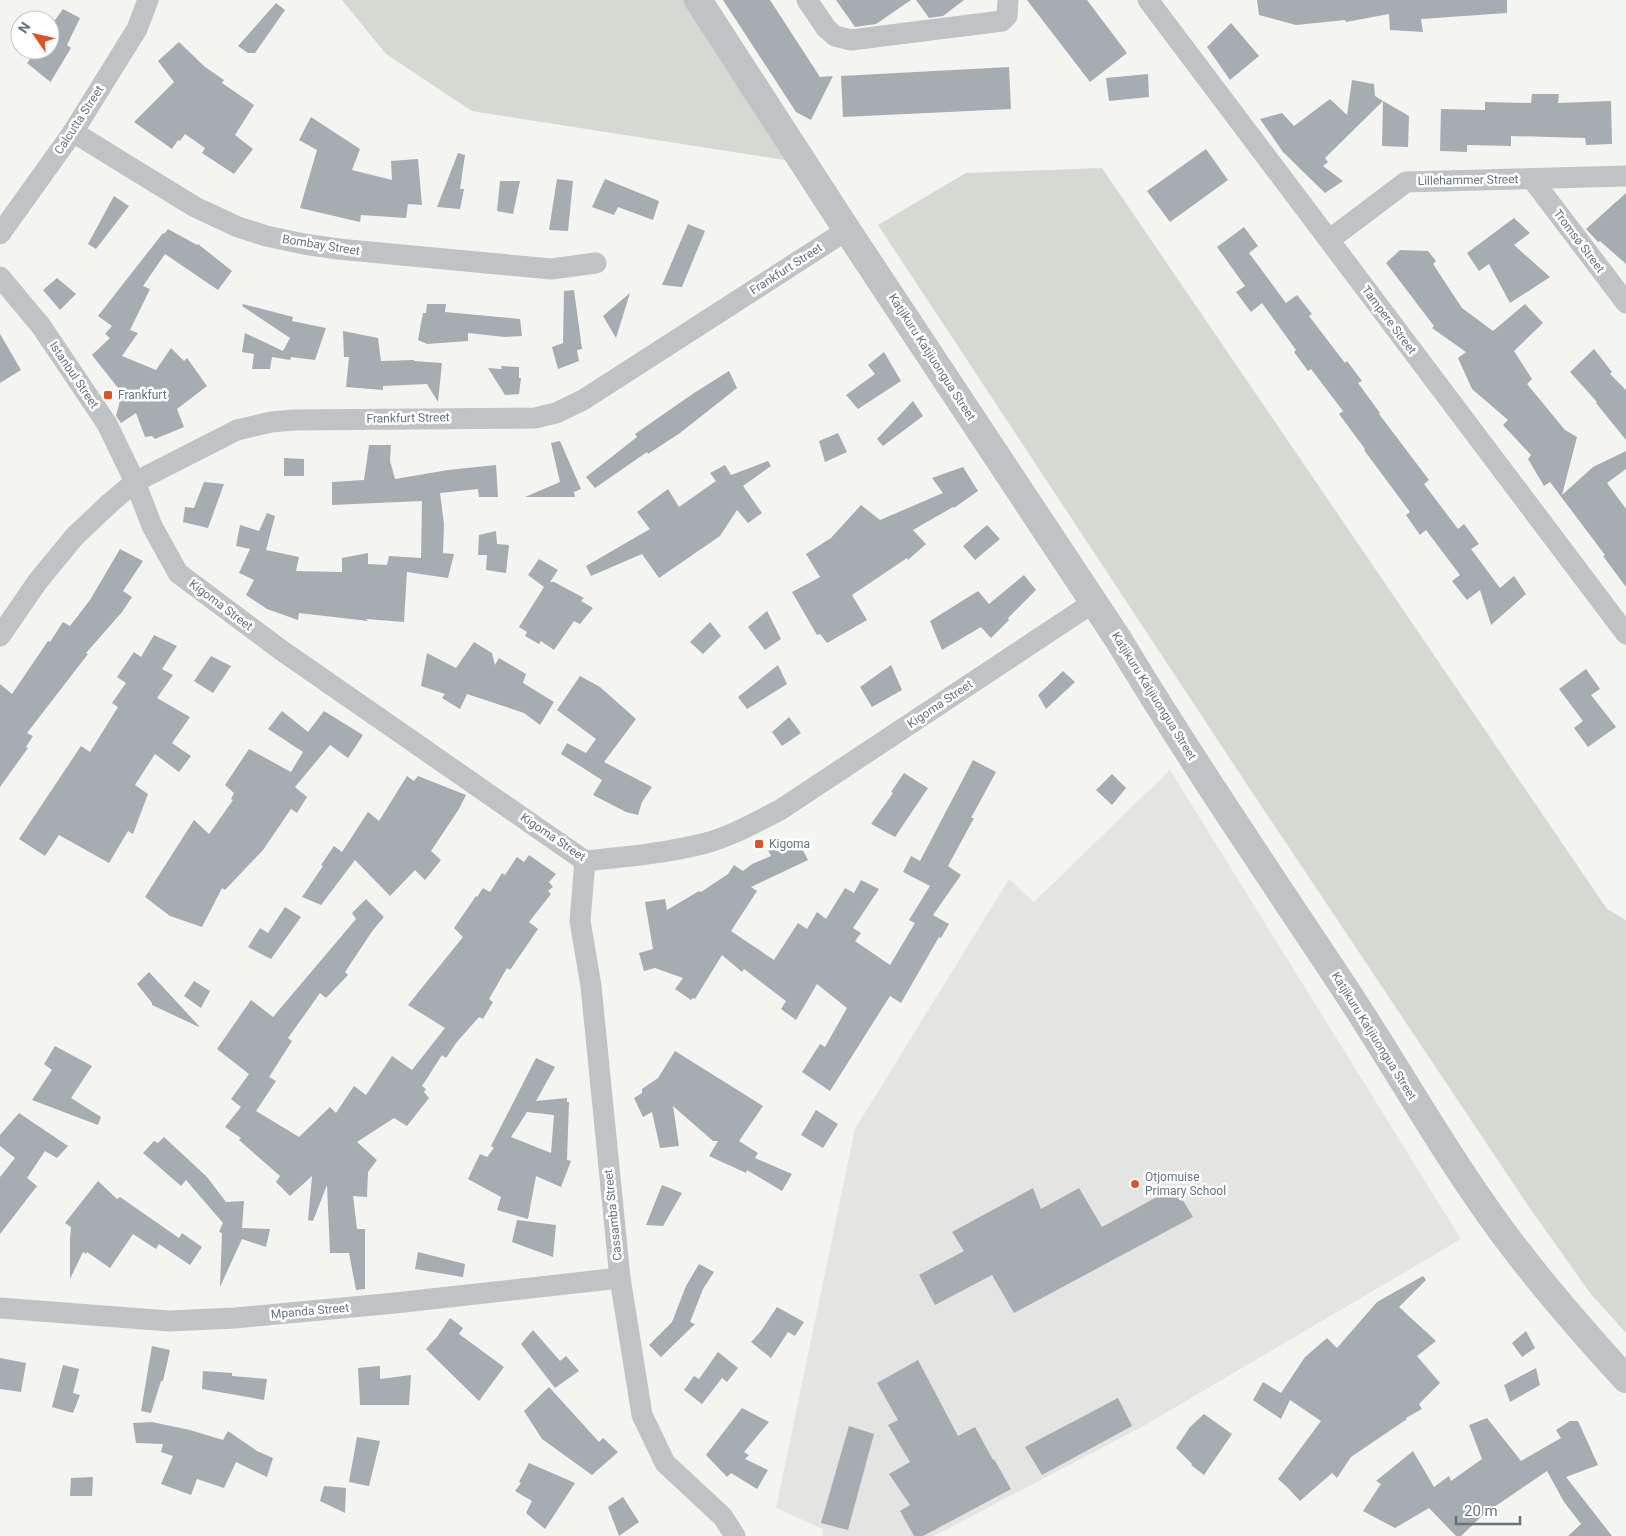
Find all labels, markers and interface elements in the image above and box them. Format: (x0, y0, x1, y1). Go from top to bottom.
north arrow (10, 10, 60, 60)
text: N (15, 19, 34, 36)
street label: Calcutta Street (52, 83, 106, 157)
street label: Lillehammer Street (1417, 172, 1519, 188)
street label: Tromsø Street (1551, 207, 1607, 275)
street label: Bombay Street (281, 232, 361, 258)
street label: Frankfurt Street (747, 240, 825, 298)
street label: Tampere Street (1359, 283, 1419, 357)
street label: Katjikuru Katjiuongua Street (886, 291, 978, 423)
street label: Istanbul Street (47, 339, 101, 411)
place label: Frankfurt (118, 388, 167, 402)
marker: Frankfurt (102, 389, 114, 401)
street label: Frankfurt Street (366, 410, 450, 426)
street label: Kigoma Street (187, 577, 256, 633)
street label: Katjikuru Katjiuongua Street (1109, 629, 1199, 763)
street label: Kigoma Street (905, 677, 975, 731)
street label: Kigoma Street (518, 810, 588, 864)
place label: Kigoma (769, 837, 810, 851)
marker: Kigoma (753, 838, 765, 850)
street label: Katjikuru Katjiuongua Street (1329, 969, 1419, 1103)
street label: Cassamba Street (601, 1169, 625, 1261)
place label: Otjomuise Primary School (1145, 1170, 1226, 1198)
marker: Otjomuise Primary School (1129, 1178, 1141, 1190)
street label: Mpanda Street (270, 1301, 350, 1321)
scale bar (1456, 1494, 1520, 1526)
text: 20 m (1464, 1502, 1498, 1520)

